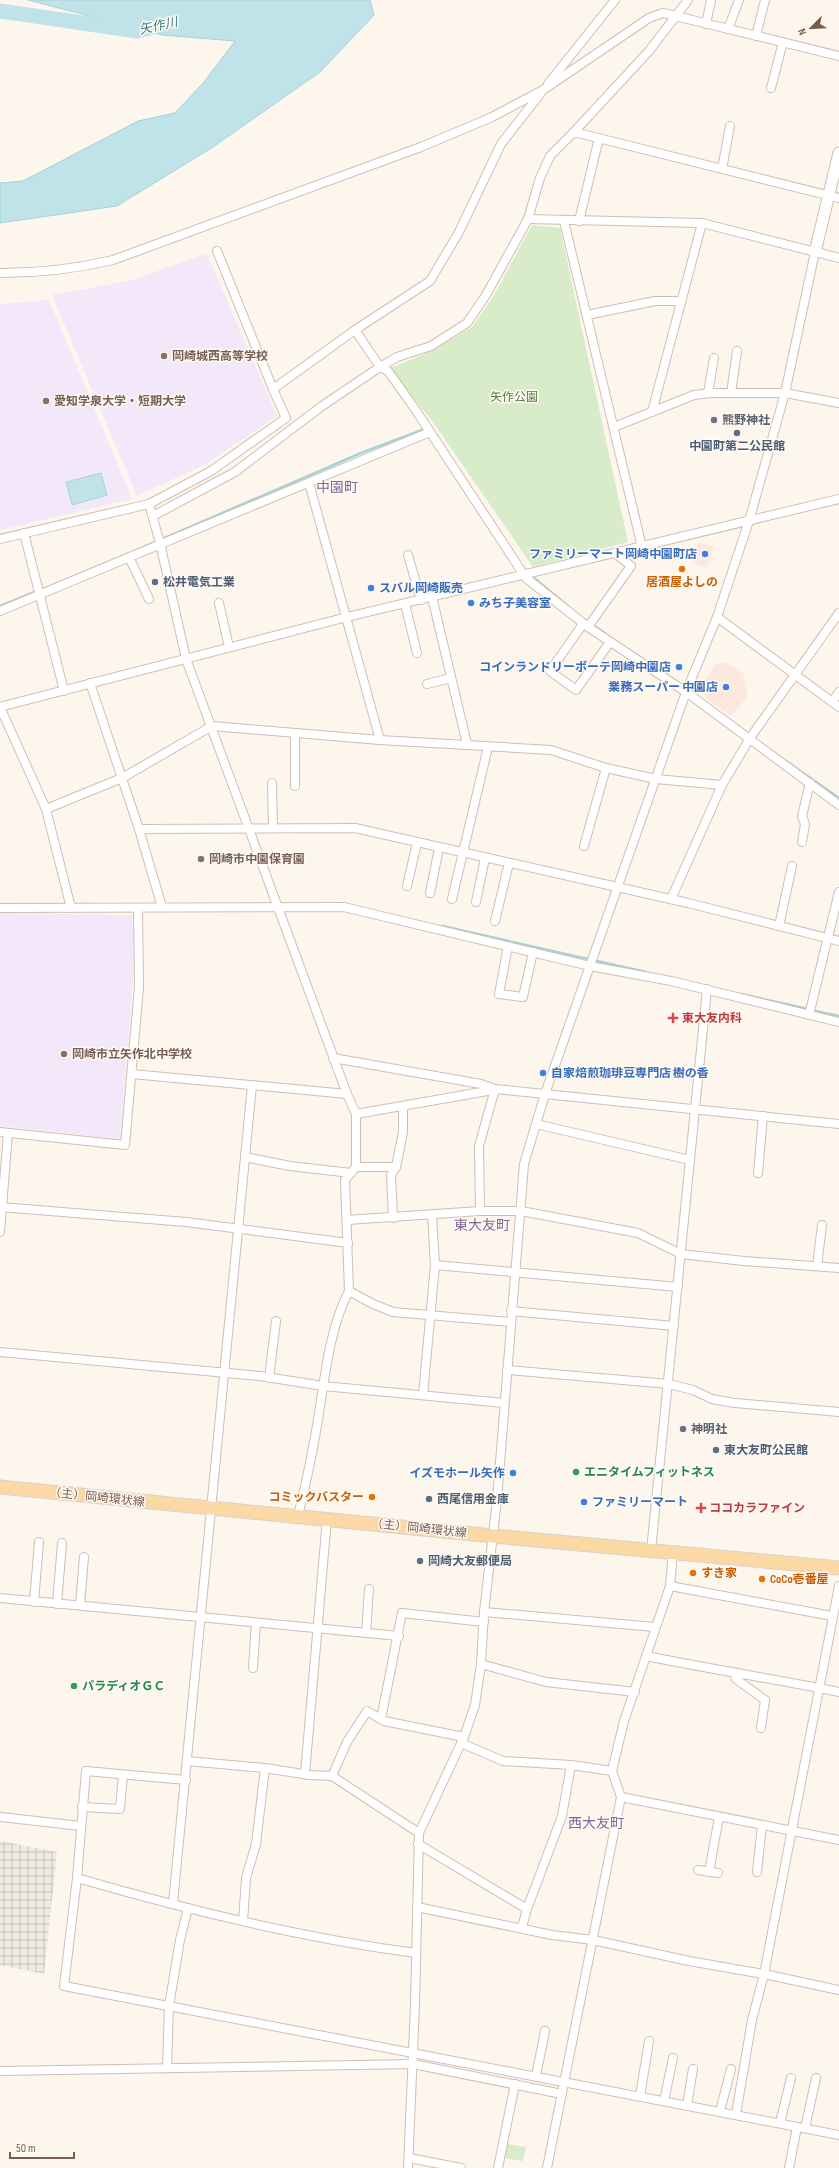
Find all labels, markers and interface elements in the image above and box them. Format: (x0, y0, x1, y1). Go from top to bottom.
north arrow (791, 8, 831, 48)
water label: 矢作川 (137, 14, 181, 38)
text: N (795, 26, 809, 37)
place label: 岡崎城西高等学校 (172, 349, 268, 364)
marker: 岡崎城西高等学校 (159, 351, 169, 361)
park label: 矢作公園 (490, 390, 538, 405)
place label: 愛知学泉大学・短期大学 (54, 394, 186, 409)
marker: 愛知学泉大学・短期大学 (41, 396, 51, 406)
place label: 熊野神社 (722, 413, 770, 428)
marker: 熊野神社 (709, 415, 719, 425)
marker: 中園町第二公民館 (732, 428, 742, 438)
place label: 中園町第二公民館 (689, 439, 785, 454)
district label: 中園町 (316, 479, 358, 496)
place label: ファミリーマート岡崎中園町店 (529, 547, 697, 562)
marker: ファミリーマート岡崎中園町店 (700, 549, 710, 559)
marker: 居酒屋よしの (677, 564, 687, 574)
place label: 松井電気工業 (163, 575, 235, 590)
place label: 居酒屋よしの (646, 575, 718, 590)
marker: 松井電気工業 (150, 577, 160, 587)
place label: スバル岡崎販売 (379, 581, 463, 596)
marker: スバル岡崎販売 (366, 583, 376, 593)
place label: みち子美容室 (479, 596, 551, 611)
marker: みち子美容室 (466, 598, 476, 608)
place label: コインランドリーボーテ岡崎中園店 (479, 660, 671, 675)
marker: コインランドリーボーテ岡崎中園店 (674, 662, 684, 672)
place label: 業務スーパー 中園店 (608, 680, 718, 695)
marker: 業務スーパー 中園店 (721, 682, 731, 692)
place label: 岡崎市中園保育園 (209, 852, 305, 867)
marker: 岡崎市中園保育園 (196, 854, 206, 864)
place label: 東大友内科 (682, 1011, 742, 1026)
marker: 東大友内科 (667, 1012, 679, 1024)
place label: 岡崎市立矢作北中学校 (72, 1047, 192, 1062)
marker: 岡崎市立矢作北中学校 (59, 1049, 69, 1059)
place label: 自家焙煎珈琲豆専門店 樹の香 (551, 1066, 709, 1081)
marker: 自家焙煎珈琲豆専門店 樹の香 (538, 1068, 548, 1078)
district label: 東大友町 (454, 1217, 510, 1234)
place label: 神明社 (691, 1422, 727, 1437)
marker: 神明社 (678, 1424, 688, 1434)
place label: 東大友町公民館 (724, 1443, 808, 1458)
marker: 東大友町公民館 (711, 1445, 721, 1455)
place label: エニタイムフィットネス (584, 1465, 715, 1480)
place label: イズモホール矢作 (409, 1466, 505, 1481)
marker: エニタイムフィットネス (571, 1467, 581, 1477)
marker: イズモホール矢作 (508, 1468, 518, 1478)
street label: （主）岡崎環状線 (48, 1485, 145, 1510)
place label: コミックバスター (269, 1490, 364, 1505)
marker: コミックバスター (367, 1492, 377, 1502)
place label: 西尾信用金庫 (437, 1492, 509, 1507)
marker: 西尾信用金庫 (424, 1494, 434, 1504)
place label: ファミリーマート (592, 1495, 688, 1510)
marker: ファミリーマート (579, 1497, 589, 1507)
place label: ココカラファイン (709, 1501, 805, 1516)
marker: ココカラファイン (696, 1503, 706, 1513)
street label: （主）岡崎環状線 (370, 1516, 467, 1541)
place label: 岡崎大友郵便局 (428, 1554, 512, 1569)
marker: 岡崎大友郵便局 (415, 1556, 425, 1566)
place label: すき家 (701, 1566, 737, 1581)
marker: すき家 (688, 1568, 698, 1578)
place label: CoCo壱番屋 (770, 1572, 829, 1587)
marker: CoCo壱番屋 (757, 1574, 767, 1584)
place label: パラディオＧＣ (82, 1679, 165, 1694)
marker: パラディオＧＣ (69, 1681, 79, 1691)
district label: 西大友町 (568, 1815, 624, 1832)
scale bar (10, 2134, 74, 2160)
text: 50 m (16, 2141, 36, 2156)

